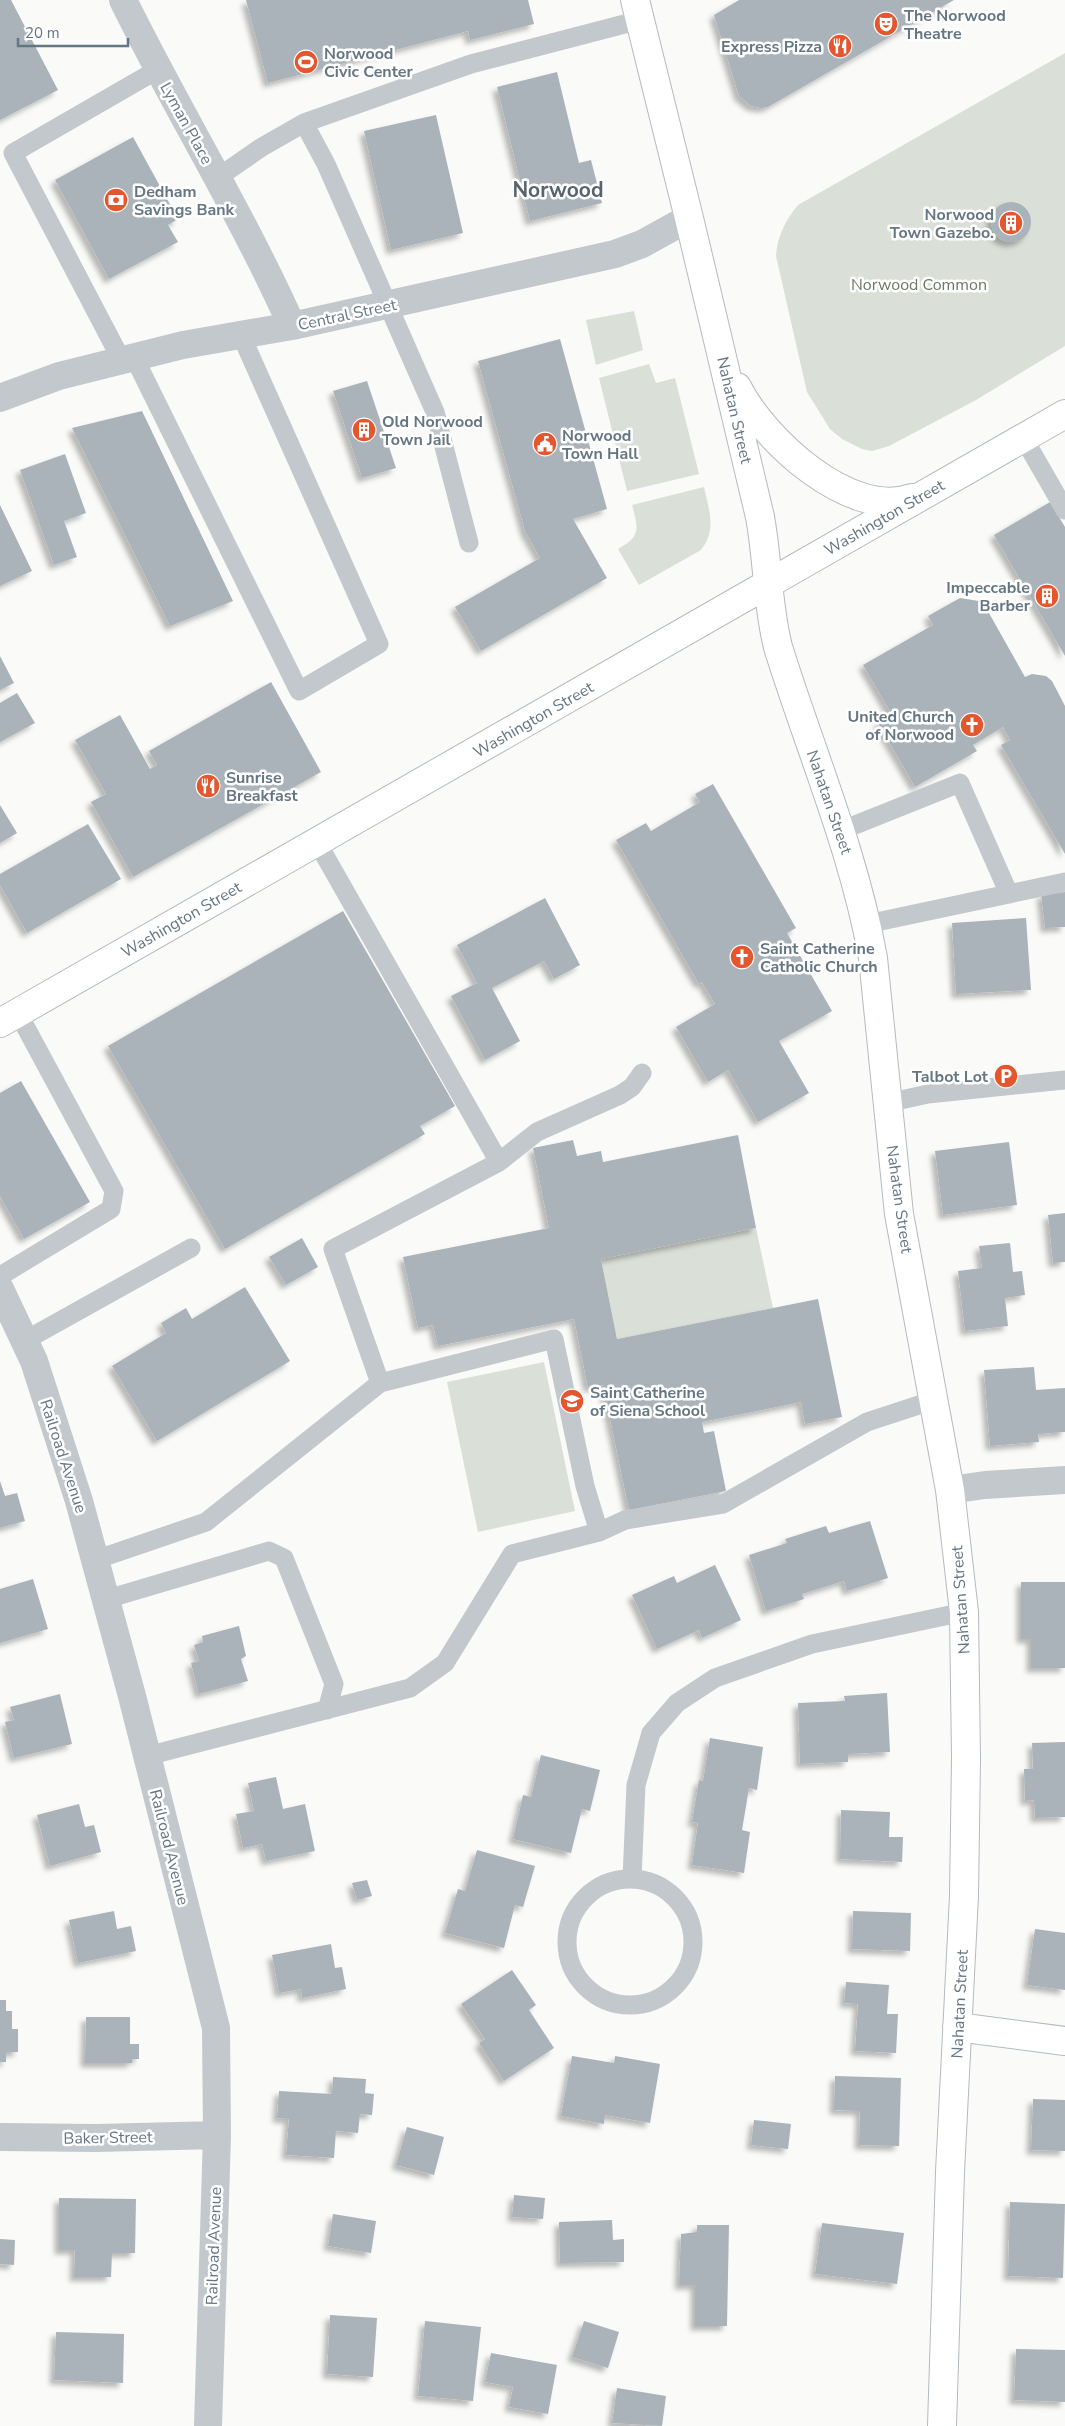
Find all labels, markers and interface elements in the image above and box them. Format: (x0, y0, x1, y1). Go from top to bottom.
place label: The Norwood Theatre (904, 5, 1006, 45)
theatre icon: The Norwood Theatre (873, 11, 899, 37)
scale bar (18, 15, 128, 47)
text: 20 m (25, 23, 60, 43)
restaurant icon: Express Pizza (827, 33, 853, 59)
place label: Express Pizza (721, 36, 822, 58)
place label: Norwood Civic Center (324, 43, 413, 83)
sports icon: Norwood Civic Center (293, 49, 319, 75)
street label: Lyman Place (155, 78, 218, 168)
district label: Norwood (512, 176, 604, 204)
place label: Dedham Savings Bank (134, 181, 235, 221)
bank icon: Dedham Savings Bank (103, 187, 129, 213)
place label: Norwood Town Gazebo. (890, 204, 994, 244)
building icon: Norwood Town Gazebo. (998, 210, 1024, 236)
park label: Norwood Common (851, 274, 987, 296)
street label: Central Street (296, 294, 399, 336)
street label: Nahatan Street (711, 355, 757, 466)
place label: Old Norwood Town Jail (382, 411, 483, 451)
building icon: Old Norwood Town Jail (351, 417, 377, 443)
place label: Norwood Town Hall (562, 425, 638, 465)
public building icon: Norwood Town Hall (532, 431, 558, 457)
street label: Washington Street (820, 474, 949, 561)
place label: Impeccable Barber (946, 577, 1031, 617)
building icon: Impeccable Barber (1034, 583, 1060, 609)
street label: Washington Street (469, 676, 598, 763)
place label: United Church of Norwood (848, 706, 954, 746)
church icon: United Church of Norwood (959, 712, 985, 738)
street label: Nahatan Street (801, 747, 857, 858)
place label: Sunrise Breakfast (226, 767, 298, 807)
restaurant icon: Sunrise Breakfast (195, 773, 221, 799)
street label: Washington Street (117, 876, 246, 963)
place label: Saint Catherine Catholic Church (760, 938, 878, 978)
church icon: Saint Catherine Catholic Church (729, 944, 755, 970)
parking icon: Talbot Lot (993, 1063, 1019, 1089)
place label: Talbot Lot (912, 1066, 989, 1088)
street label: Nahatan Street (881, 1144, 918, 1255)
place label: Saint Catherine of Siena School (590, 1382, 705, 1422)
school or university icon: Saint Catherine of Siena School (559, 1388, 585, 1414)
street label: Railroad Avenue (34, 1397, 92, 1516)
street label: Nahatan Street (946, 1544, 976, 1655)
street label: Railroad Avenue (144, 1787, 194, 1907)
street label: Nahatan Street (946, 1949, 974, 2059)
street label: Baker Street (63, 2126, 153, 2150)
street label: Railroad Avenue (201, 2186, 227, 2306)

